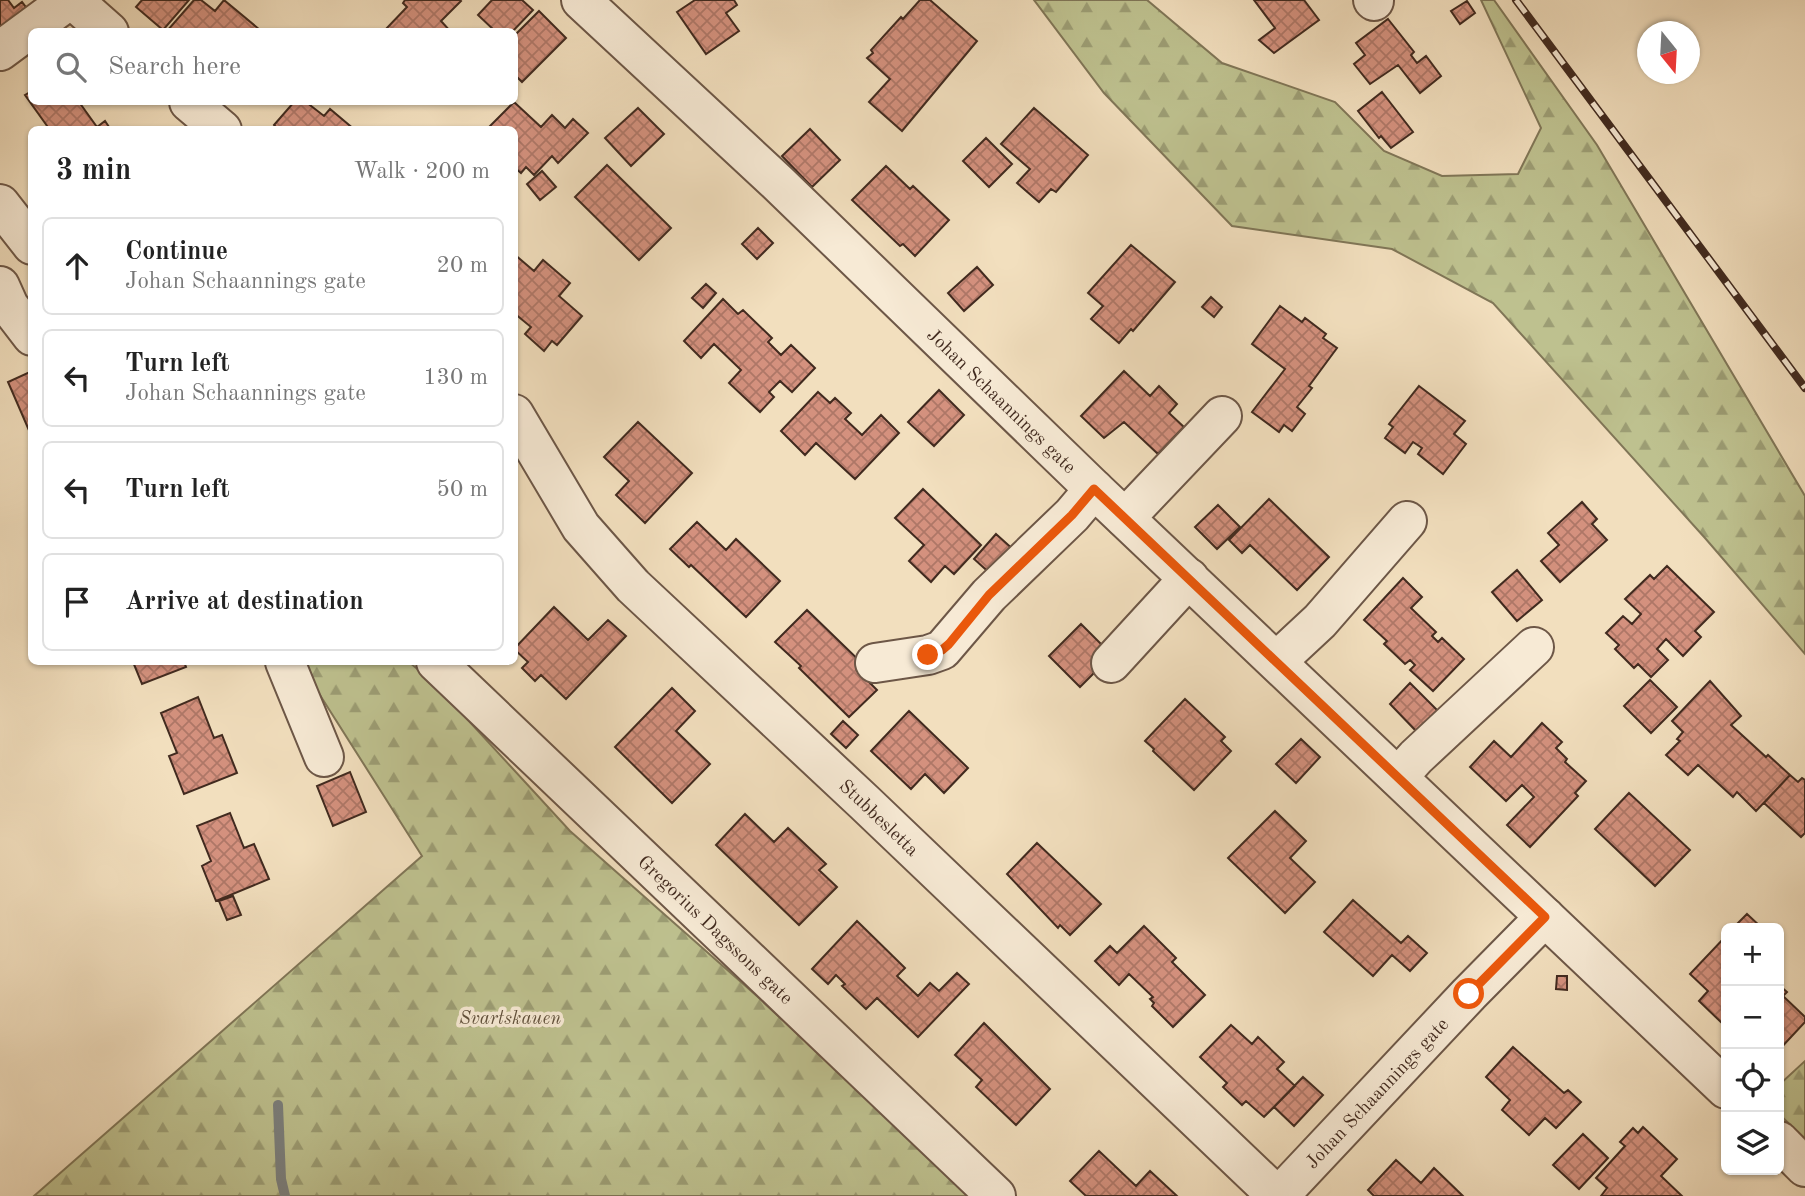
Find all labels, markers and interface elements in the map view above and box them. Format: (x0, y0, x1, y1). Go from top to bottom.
north arrow (1637, 21, 1700, 84)
search box (28, 28, 518, 105)
icon: search (52, 48, 90, 86)
text: Search here (108, 54, 241, 80)
text: 3 min (56, 156, 131, 186)
text: Walk · 200 m (354, 160, 490, 183)
text: Continue (125, 239, 228, 265)
icon: ahead (58, 247, 96, 285)
text: 20 m (437, 254, 488, 277)
text: Johan Schaannings gate (125, 270, 366, 293)
street label: Johan Schaannings gate (922, 326, 1079, 478)
text: Turn left (125, 351, 230, 377)
icon: left (58, 359, 96, 397)
text: 130 m (423, 366, 488, 389)
text: Johan Schaannings gate (125, 382, 366, 405)
icon: left (58, 471, 96, 509)
text: Turn left (125, 477, 230, 503)
text: 50 m (437, 478, 488, 501)
icon: arrive (58, 583, 96, 621)
text: Arrive at destination (125, 589, 364, 615)
route end (912, 639, 943, 670)
street label: Stubbesletta (835, 777, 922, 861)
street label: Gregorius Dagssons gate (633, 853, 795, 1009)
map controls (1721, 923, 1784, 1175)
button: + (1721, 923, 1784, 986)
route start (1453, 978, 1484, 1009)
button: − (1721, 986, 1784, 1049)
park label: Svartskauen (459, 1010, 561, 1029)
street label: Johan Schaannings gate (1303, 1015, 1453, 1173)
button: locate (1721, 1049, 1784, 1112)
button: layers (1721, 1112, 1784, 1175)

